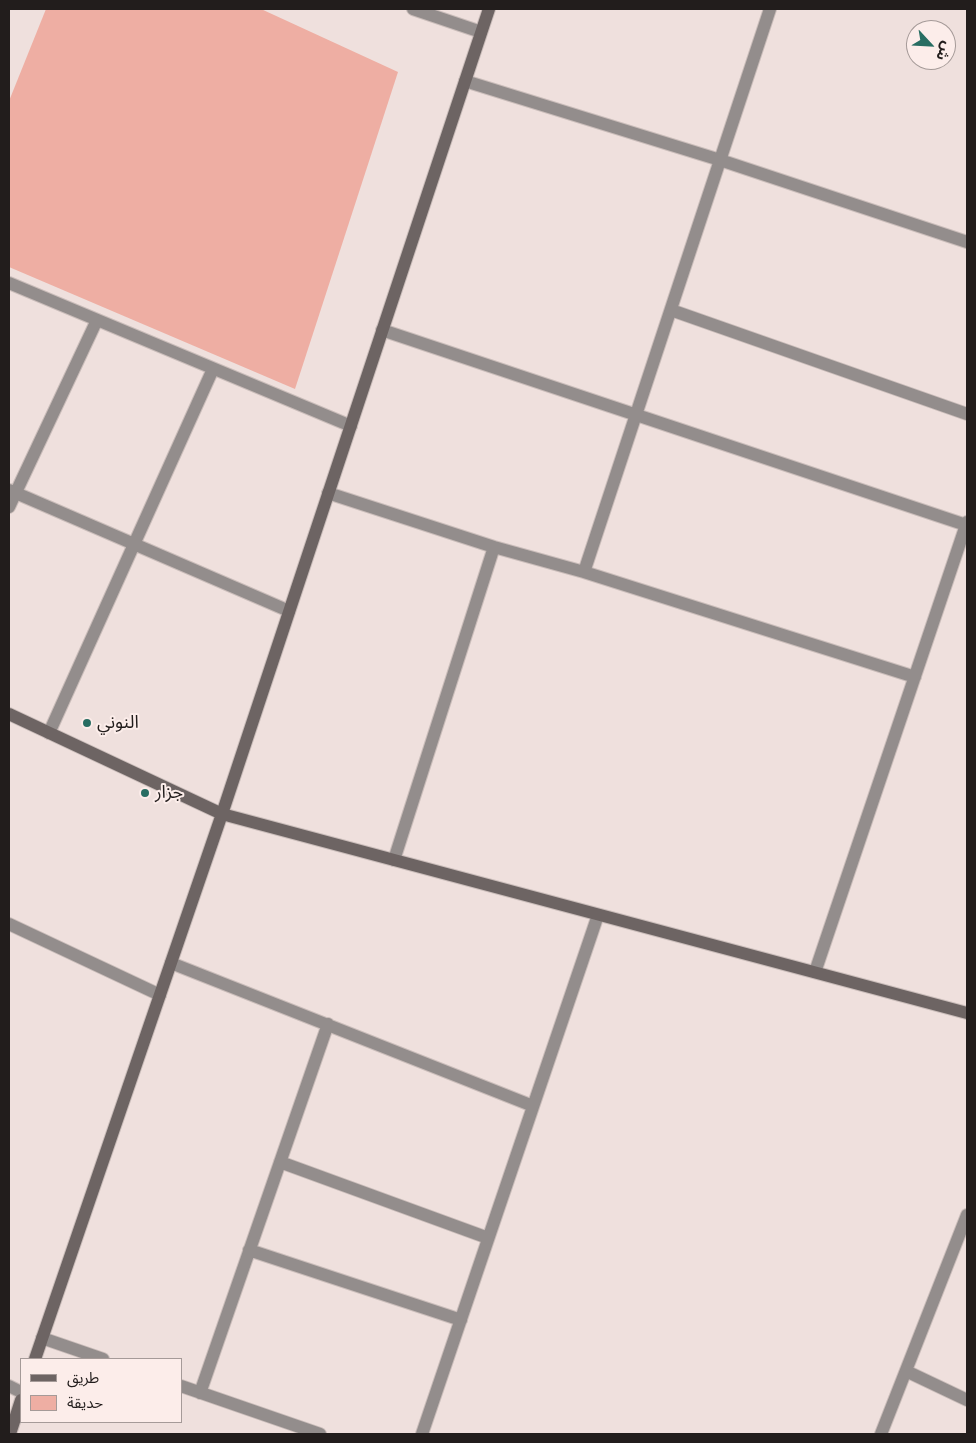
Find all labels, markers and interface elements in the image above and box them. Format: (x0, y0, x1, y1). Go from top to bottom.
north arrow (906, 20, 956, 70)
text: ش (932, 39, 956, 63)
place label: النوني (97, 712, 139, 734)
marker: النوني (81, 717, 93, 729)
place label: جزار (155, 782, 183, 804)
marker: جزار (139, 787, 151, 799)
legend (20, 1358, 182, 1423)
text: طريق (67, 1369, 99, 1387)
text: حديقة (67, 1394, 103, 1412)

